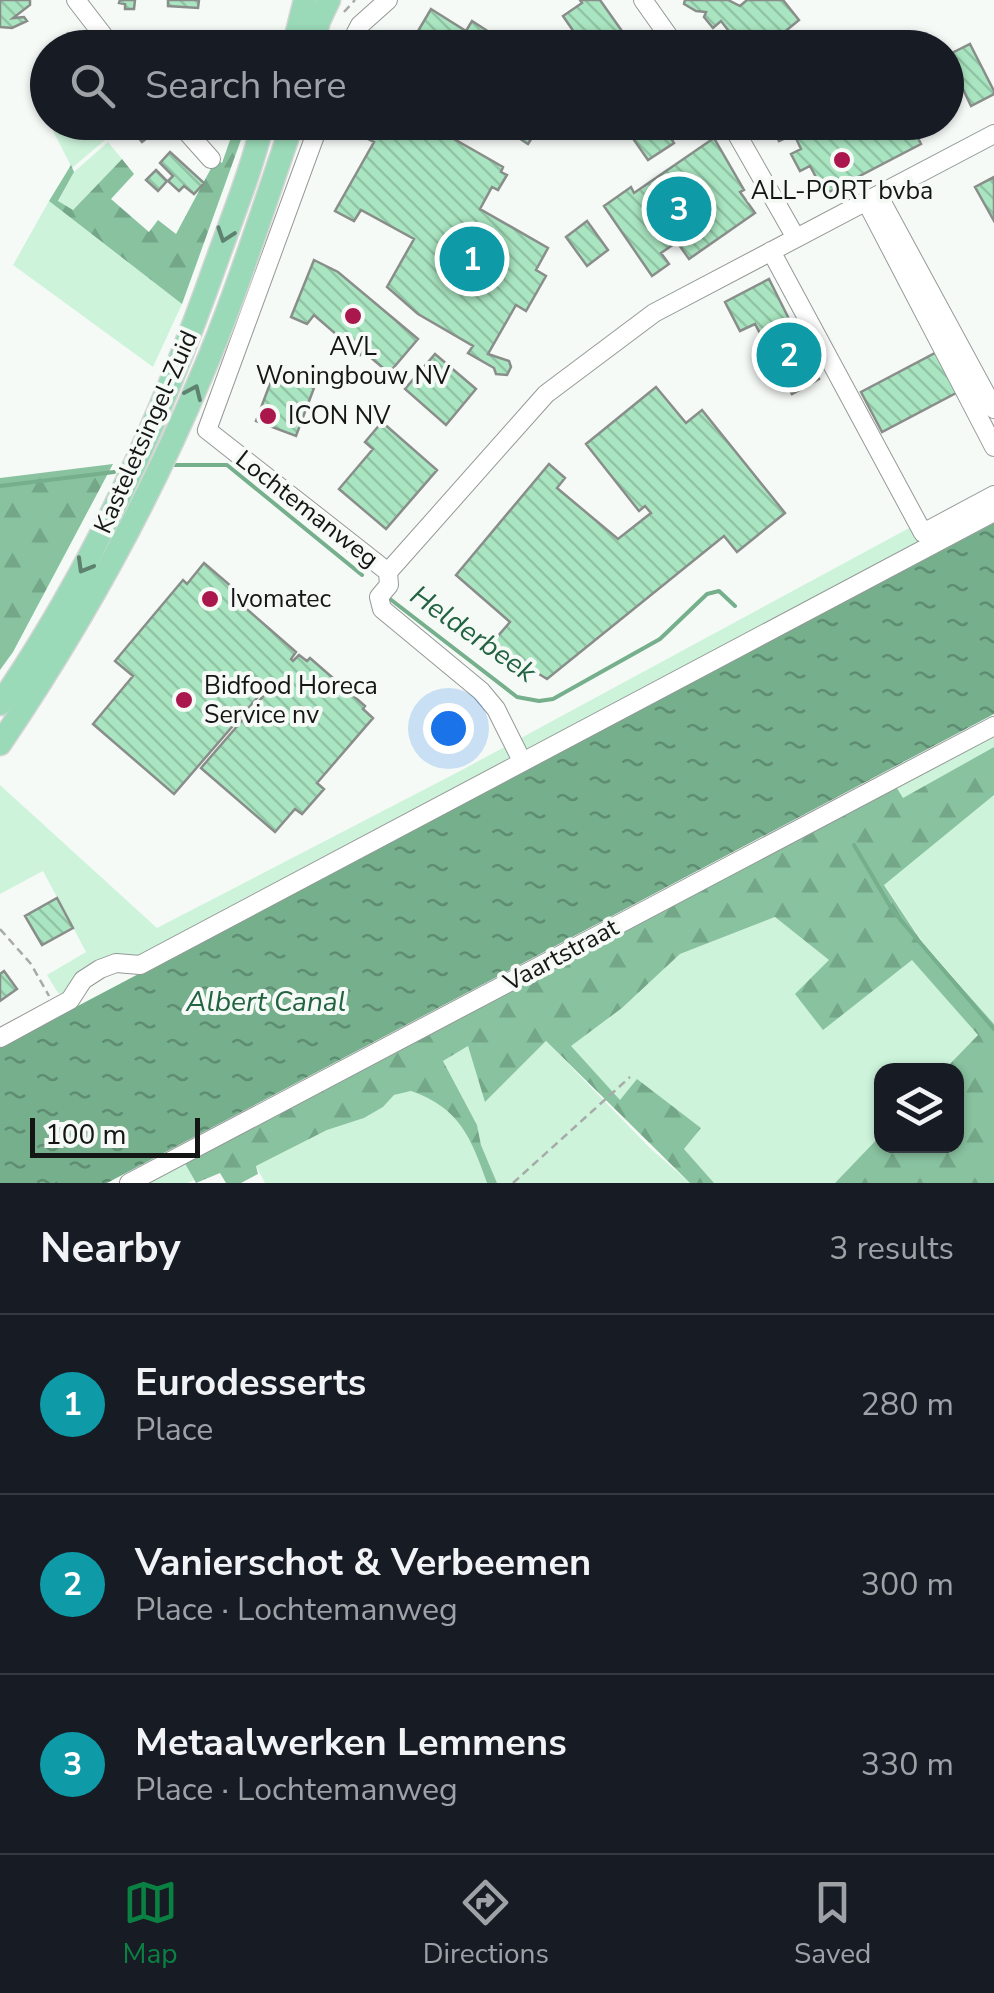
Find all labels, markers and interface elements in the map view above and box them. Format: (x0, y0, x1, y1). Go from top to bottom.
search box (30, 30, 964, 140)
icon: search (65, 58, 120, 113)
text: Search here (145, 60, 346, 111)
marker: ALL-PORT bvba (831, 149, 853, 171)
pin: 3 (646, 172, 712, 246)
place label: ALL-PORT bvba (751, 174, 933, 208)
pin: 1 (440, 222, 504, 296)
one-way arrow (217, 226, 237, 243)
marker: AVL Woningbouw NV (342, 305, 364, 327)
pin: 2 (756, 318, 822, 392)
street label: Kasteletsingel-Zuid (86, 325, 206, 539)
place label: AVL Woningbouw NV (256, 330, 451, 393)
one-way arrow (182, 384, 202, 402)
place label: ICON NV (288, 399, 391, 433)
marker: ICON NV (257, 405, 279, 427)
street label: Lochtemanweg (229, 442, 385, 576)
one-way arrow (77, 555, 97, 573)
water label: Helderbeek (402, 577, 544, 692)
place label: Ivomatec (230, 582, 332, 616)
marker: Ivomatec (199, 588, 221, 610)
place label: Bidfood Horeca Service nv (204, 669, 378, 732)
marker: Bidfood Horeca Service nv (173, 689, 195, 711)
your location (423, 703, 474, 754)
street label: Vaartstraat (497, 910, 625, 1000)
water label: Albert Canal (185, 983, 346, 1021)
map controls (874, 1063, 964, 1153)
button: layers (874, 1063, 964, 1153)
scale bar (30, 1113, 200, 1158)
text: 100 m (45, 1116, 127, 1154)
text: Nearby (40, 1220, 181, 1277)
text: 3 results (829, 1227, 954, 1270)
text: Eurodesserts (135, 1357, 366, 1408)
text: 1 (63, 1383, 82, 1426)
text: 280 m (861, 1383, 954, 1426)
text: Place (135, 1408, 213, 1451)
text: Vanierschot & Verbeemen (135, 1537, 591, 1588)
text: 2 (63, 1563, 82, 1606)
text: 300 m (861, 1563, 954, 1606)
text: Place · Lochtemanweg (135, 1588, 458, 1631)
text: Metaalwerken Lemmens (135, 1717, 567, 1768)
text: 3 (63, 1743, 82, 1786)
text: 330 m (861, 1743, 954, 1786)
text: Place · Lochtemanweg (135, 1768, 458, 1811)
tab: Map (123, 1875, 178, 1973)
tab: Directions (423, 1875, 549, 1973)
tab: Saved (794, 1875, 871, 1973)

